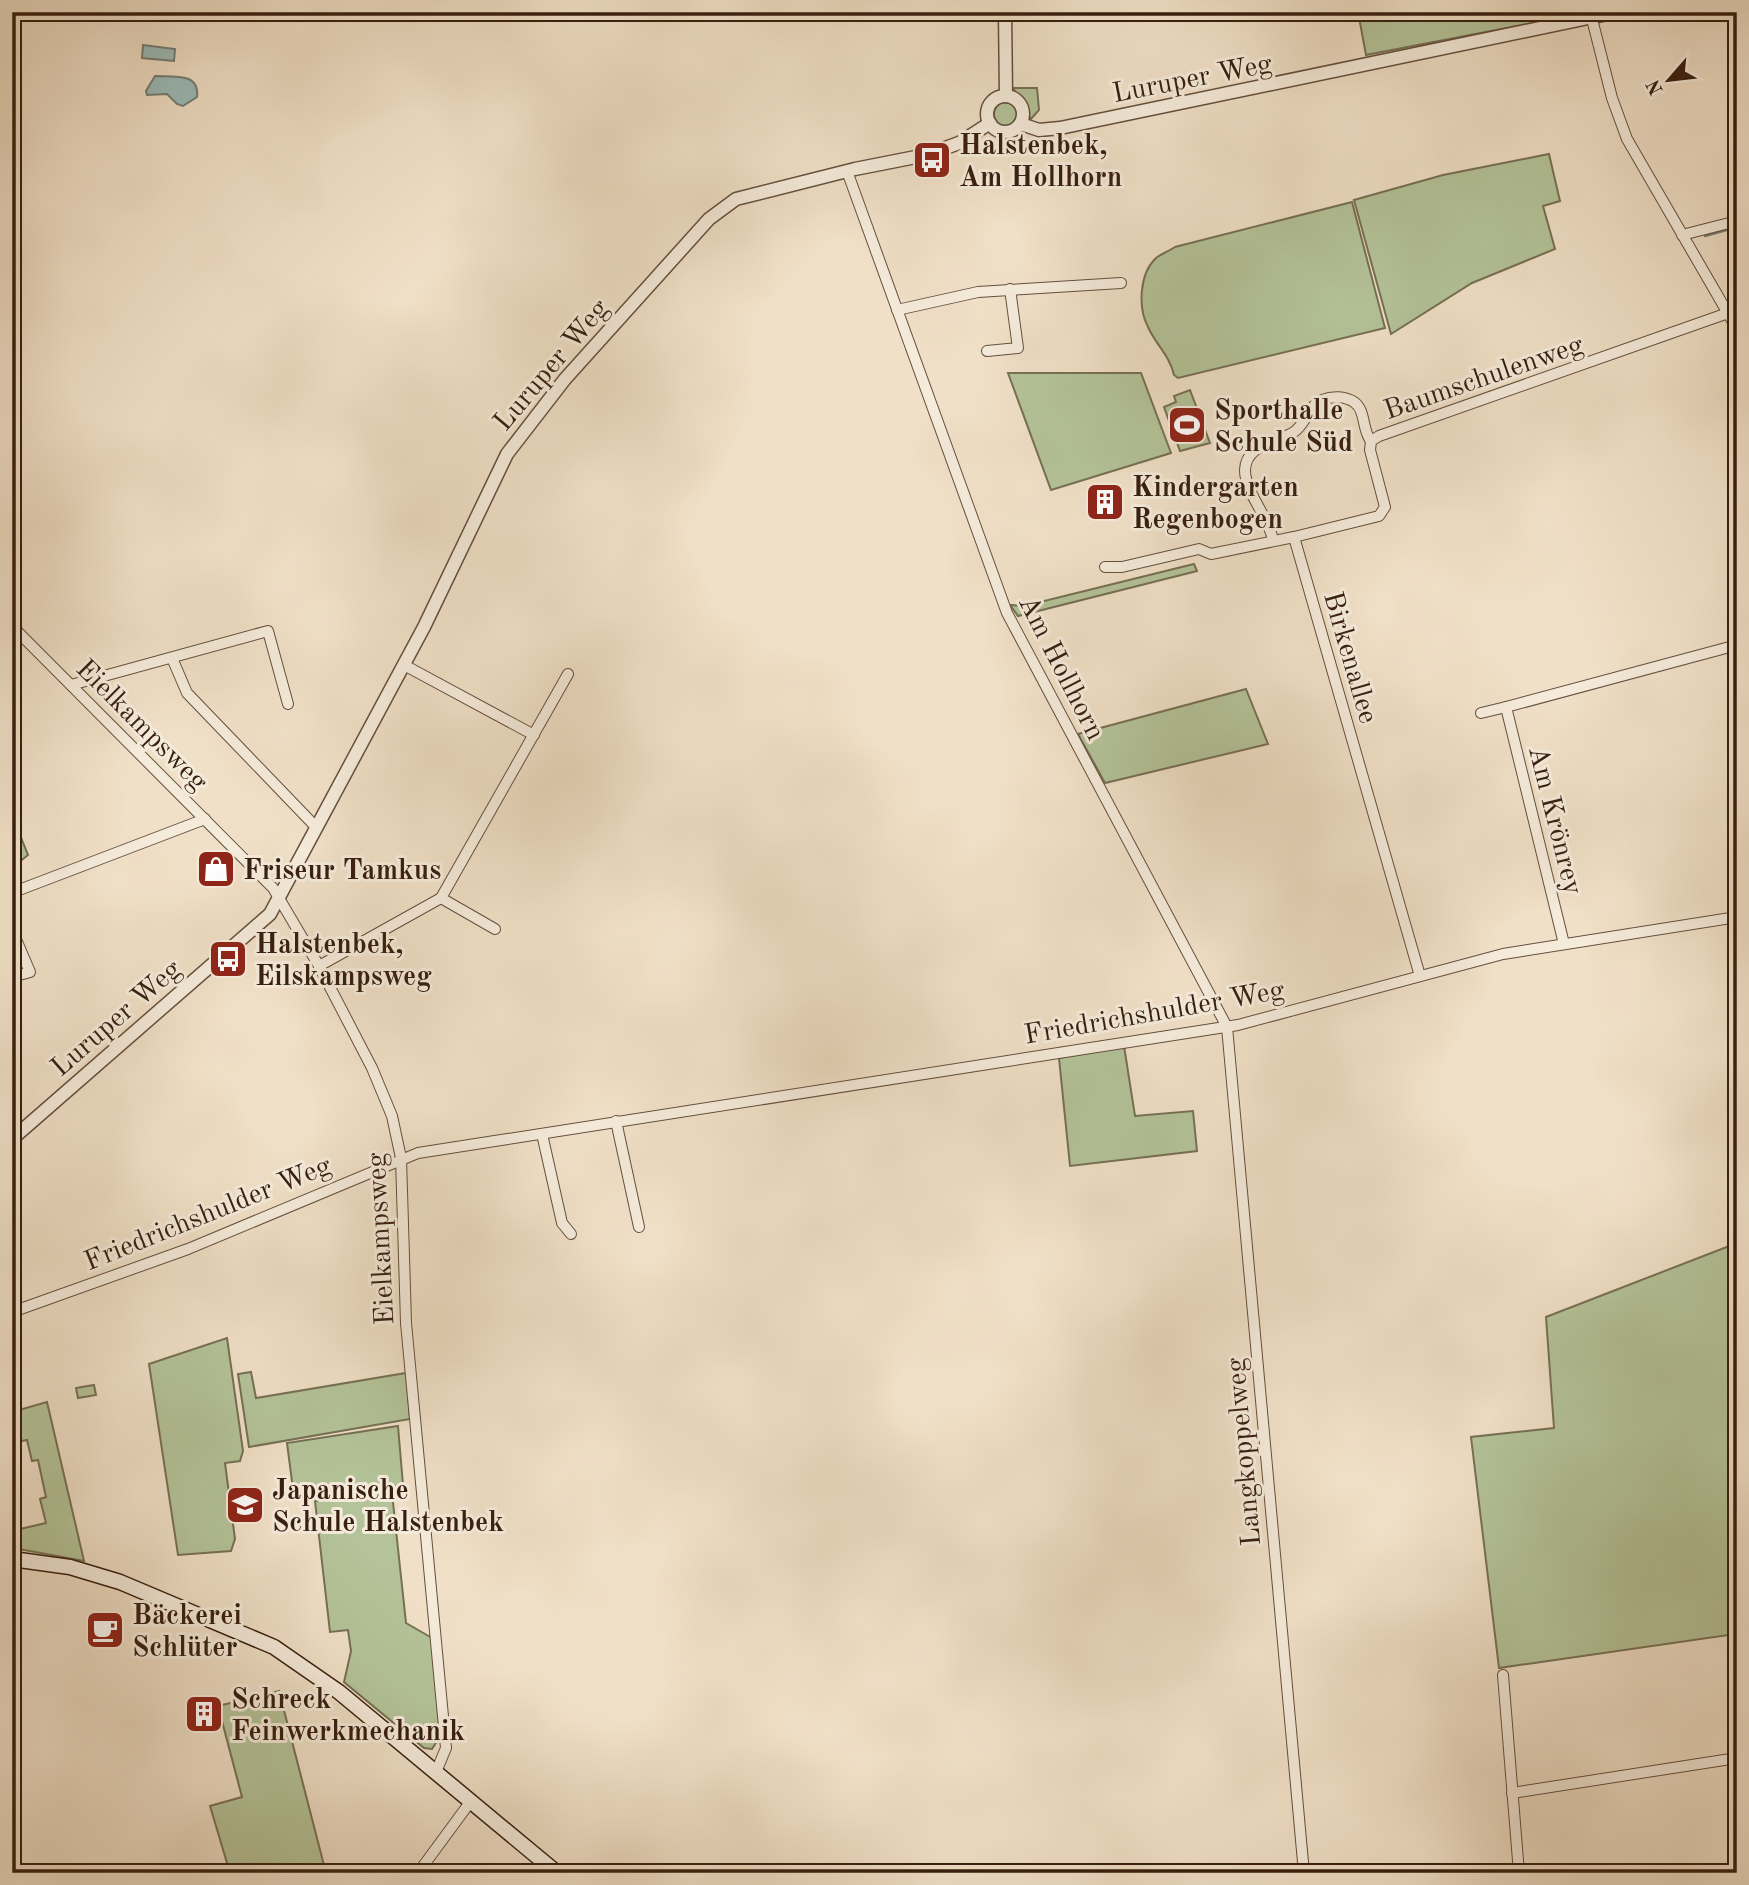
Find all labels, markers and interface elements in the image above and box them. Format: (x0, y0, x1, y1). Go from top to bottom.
north arrow (1634, 46, 1704, 116)
street label: Luruper Weg (1110, 51, 1275, 109)
text: N (1644, 76, 1668, 98)
place label: Halstenbek, Am Hollhorn (959, 133, 1122, 193)
bus stop icon: Halstenbek, Am Hollhorn (911, 139, 953, 181)
street label: Luruper Weg (489, 295, 615, 437)
street label: Baumschulenweg (1381, 332, 1587, 426)
place label: Sporthalle Schule Süd (1214, 398, 1353, 458)
sports icon: Sporthalle Schule Süd (1166, 404, 1208, 446)
place label: Kindergarten Regenbogen (1132, 475, 1299, 535)
building icon: Kindergarten Regenbogen (1084, 481, 1126, 523)
street label: Birkenallee (1317, 589, 1381, 727)
street label: Am Hollhorn (1012, 591, 1109, 745)
street label: Eielkampsweg (70, 655, 212, 797)
street label: Am Krönrey (1522, 743, 1586, 898)
shop icon: Friseur Tamkus (195, 848, 237, 890)
place label: Friseur Tamkus (243, 858, 441, 886)
place label: Halstenbek, Eilskampsweg (255, 932, 432, 992)
bus stop icon: Halstenbek, Eilskampsweg (207, 938, 249, 980)
street label: Luruper Weg (47, 956, 187, 1083)
street label: Friedrichshulder Weg (1022, 977, 1287, 1051)
street label: Friedrichshulder Weg (81, 1152, 336, 1277)
street label: Eielkampsweg (363, 1152, 401, 1326)
street label: Langkoppelweg (1223, 1356, 1267, 1547)
place label: Japanische Schule Halstenbek (272, 1478, 504, 1538)
school or university icon: Japanische Schule Halstenbek (224, 1484, 266, 1526)
place label: Bäckerei Schlüter (132, 1603, 242, 1663)
cafe icon: Bäckerei Schlüter (84, 1609, 126, 1651)
place label: Schreck Feinwerkmechanik (231, 1687, 465, 1747)
building icon: Schreck Feinwerkmechanik (183, 1693, 225, 1735)

